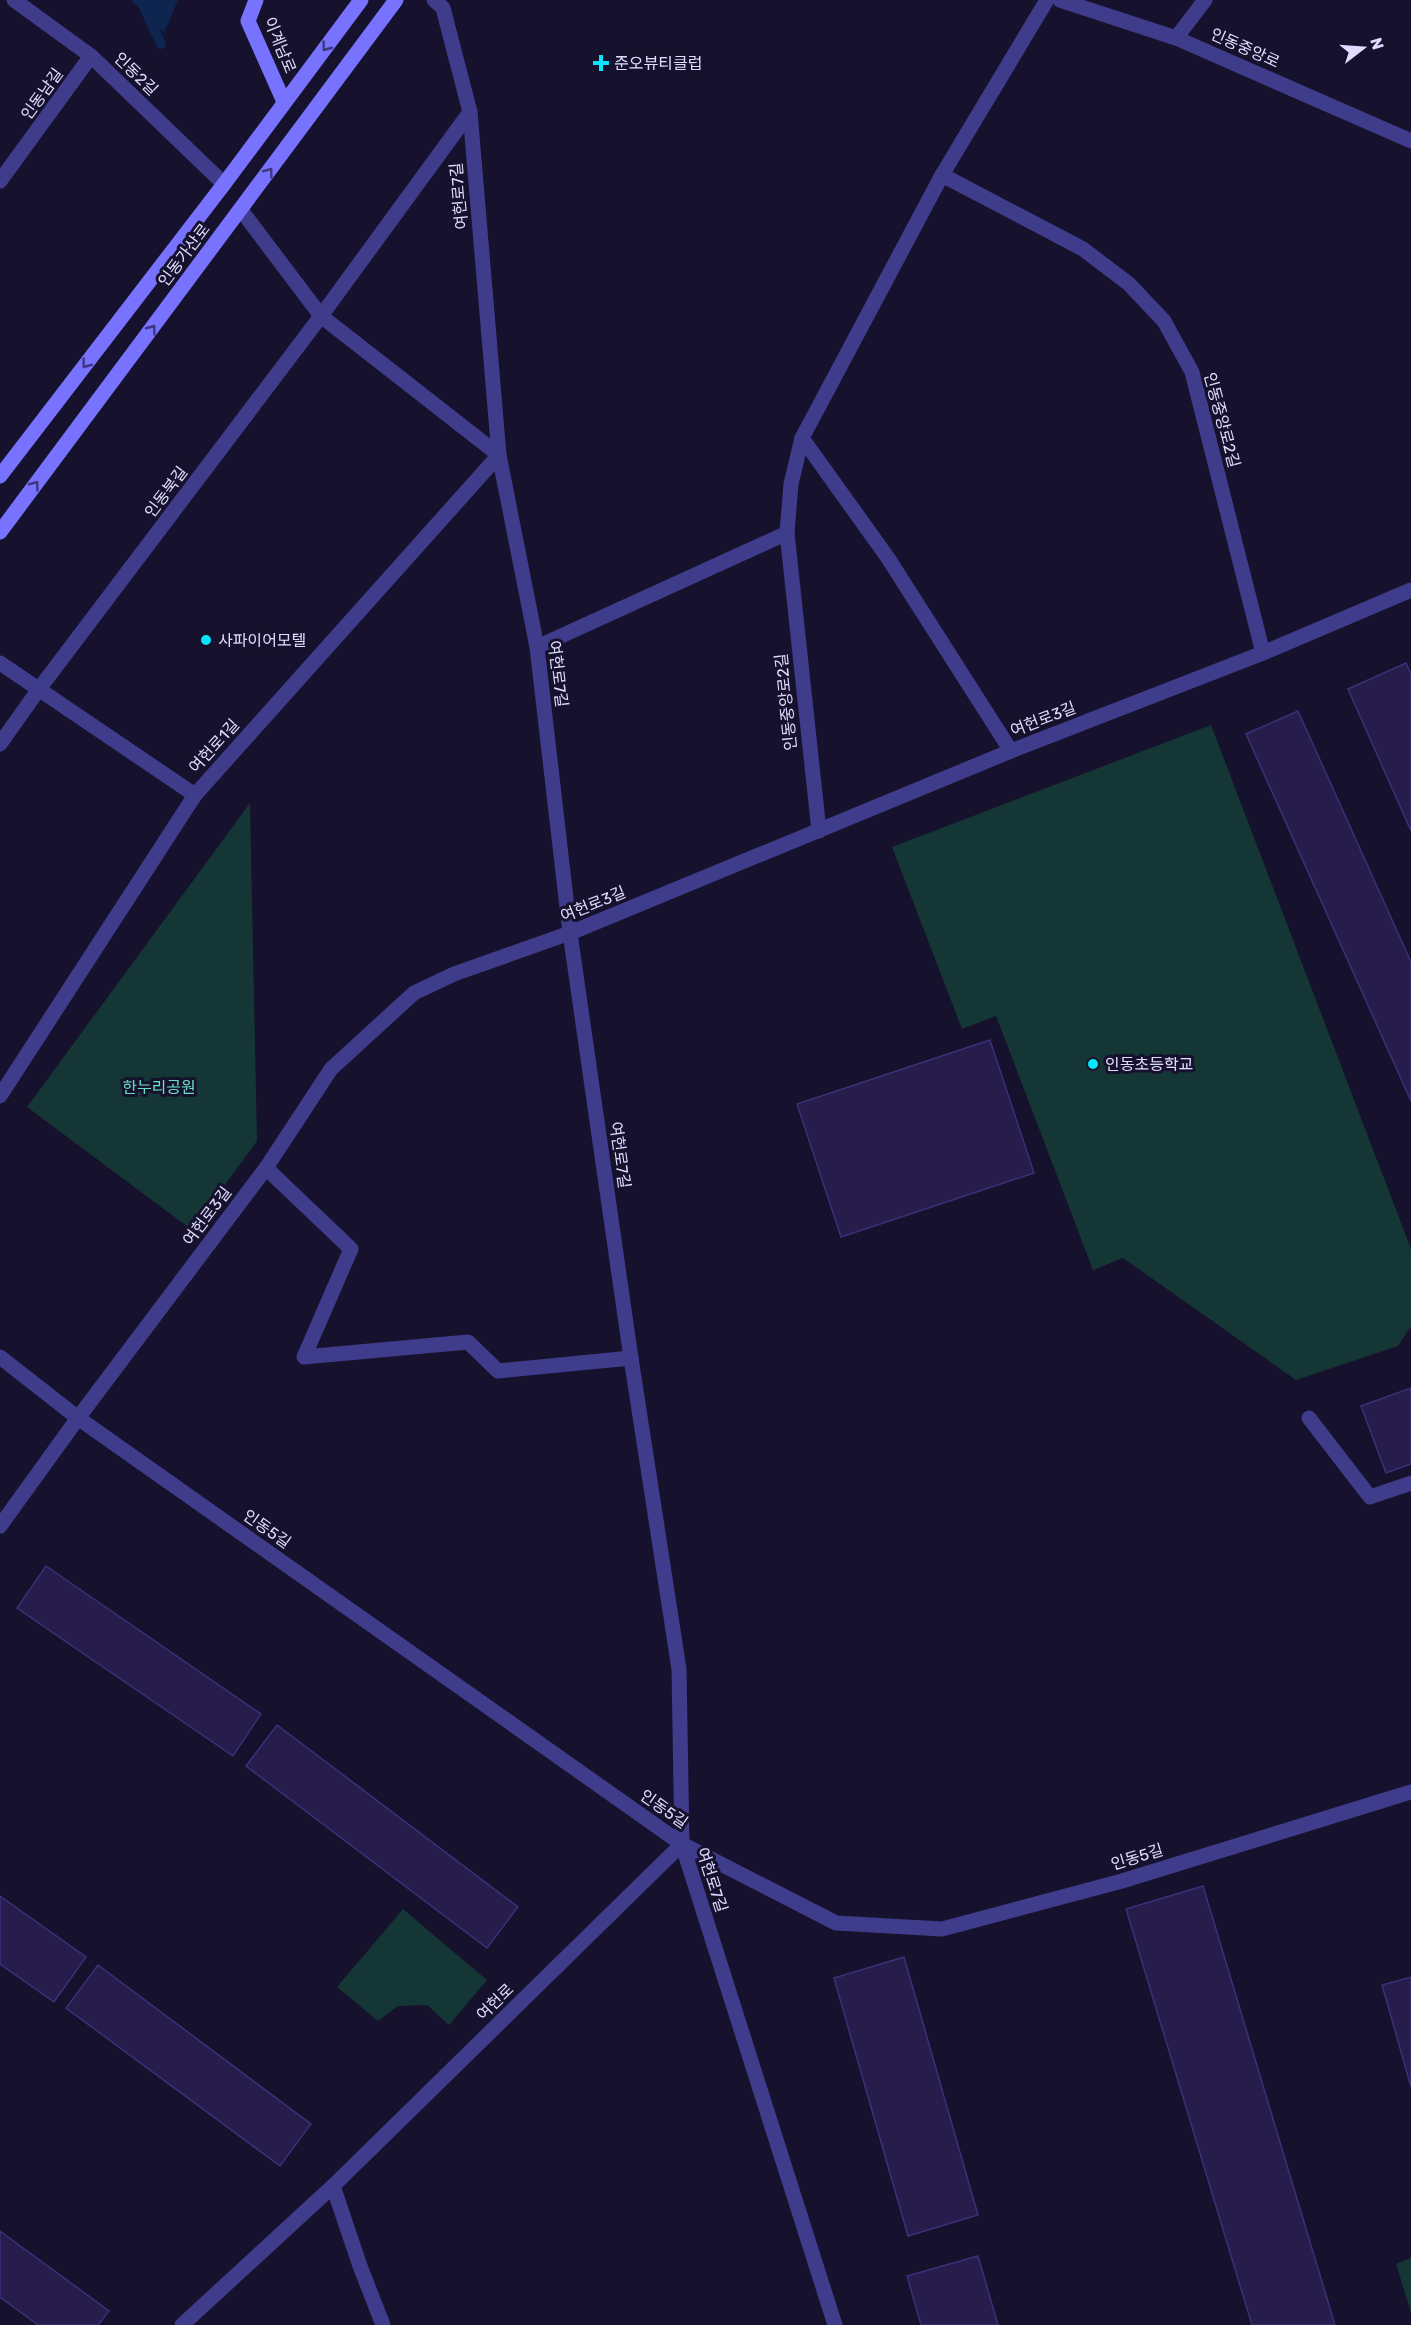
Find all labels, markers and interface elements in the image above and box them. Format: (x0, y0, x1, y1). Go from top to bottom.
street label: 이계남로 (260, 14, 300, 76)
north arrow (1333, 18, 1393, 78)
street label: 인동중앙로 (1208, 24, 1283, 72)
text: N (1366, 35, 1388, 52)
one-way arrow (322, 40, 333, 51)
street label: 인동2길 (110, 49, 162, 99)
marker: 준오뷰티클럽 (592, 54, 610, 72)
place label: 준오뷰티클럽 (614, 54, 702, 73)
street label: 인동남길 (17, 65, 67, 123)
street label: 여헌로7길 (447, 162, 471, 230)
one-way arrow (261, 168, 272, 179)
street label: 인동가산로 (154, 220, 214, 290)
one-way arrow (145, 324, 156, 335)
one-way arrow (82, 357, 93, 368)
street label: 인동중앙로2길 (1200, 370, 1244, 470)
street label: 인동북길 (141, 463, 191, 521)
one-way arrow (28, 480, 39, 491)
place label: 사파이어모텔 (218, 631, 306, 650)
marker: 사파이어모텔 (199, 633, 213, 647)
street label: 여헌로7길 (544, 640, 572, 708)
street label: 인동중앙로2길 (771, 652, 801, 752)
street label: 여헌로3길 (1008, 698, 1078, 740)
street label: 여헌로1길 (185, 715, 243, 777)
street label: 여헌로3길 (558, 882, 628, 926)
place label: 인동초등학교 (1105, 1055, 1193, 1074)
marker: 인동초등학교 (1086, 1057, 1100, 1071)
park label: 한누리공원 (122, 1078, 196, 1097)
street label: 여헌로7길 (606, 1120, 634, 1190)
street label: 여헌로3길 (179, 1183, 235, 1249)
street label: 인동5길 (240, 1506, 294, 1552)
street label: 인동5길 (637, 1786, 691, 1832)
street label: 인동5길 (1109, 1840, 1165, 1874)
street label: 여헌로7길 (693, 1845, 731, 1915)
street label: 여헌로 (473, 1980, 518, 2024)

